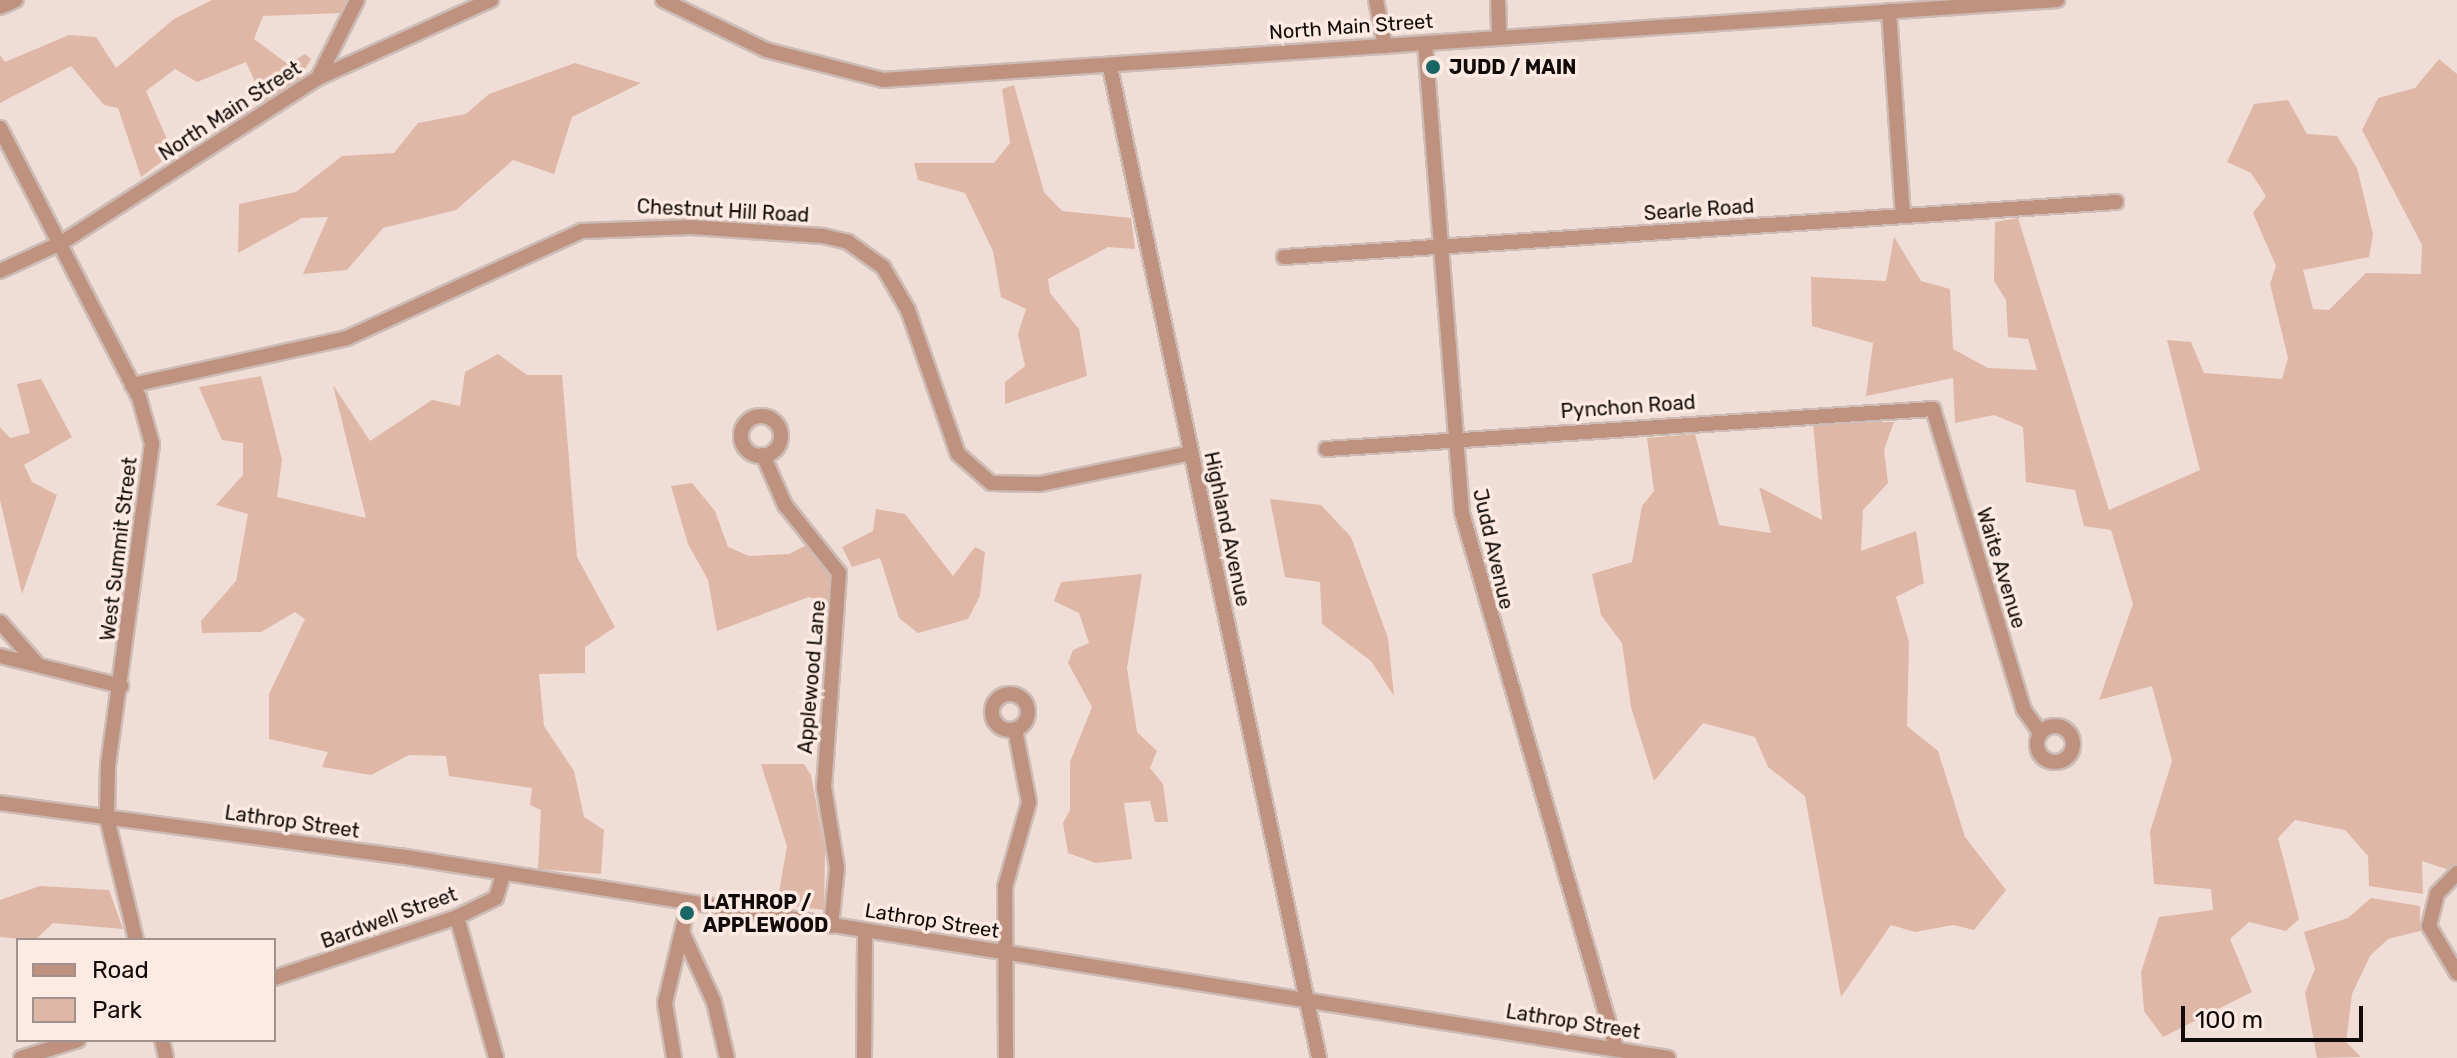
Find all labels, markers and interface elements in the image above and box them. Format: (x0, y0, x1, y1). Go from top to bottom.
street label: North Main Street (1268, 9, 1434, 45)
place label: JUDD / MAIN (1449, 55, 1576, 79)
street label: North Main Street (154, 56, 306, 166)
marker: JUDD / MAIN (1424, 58, 1442, 76)
street label: Chestnut Hill Road (636, 194, 810, 228)
street label: Searle Road (1643, 194, 1755, 226)
street label: Pynchon Road (1560, 390, 1696, 424)
street label: Highland Avenue (1199, 449, 1255, 609)
street label: West Summit Street (96, 456, 142, 642)
street label: Judd Avenue (1467, 486, 1519, 612)
street label: Waite Avenue (1971, 505, 2031, 631)
street label: Applewood Lane (793, 599, 831, 755)
street label: Lathrop Street (223, 801, 361, 843)
street label: Bardwell Street (318, 882, 460, 954)
place label: LATHROP / APPLEWOOD (703, 890, 828, 937)
street label: Lathrop Street (863, 899, 1001, 943)
marker: LATHROP / APPLEWOOD (678, 904, 696, 922)
legend (16, 938, 276, 1042)
text: Road (92, 956, 149, 984)
scale bar (2185, 990, 2367, 1040)
text: Park (92, 996, 142, 1024)
street label: Lathrop Street (1504, 1000, 1642, 1044)
text: 100 m (2195, 1006, 2263, 1034)

